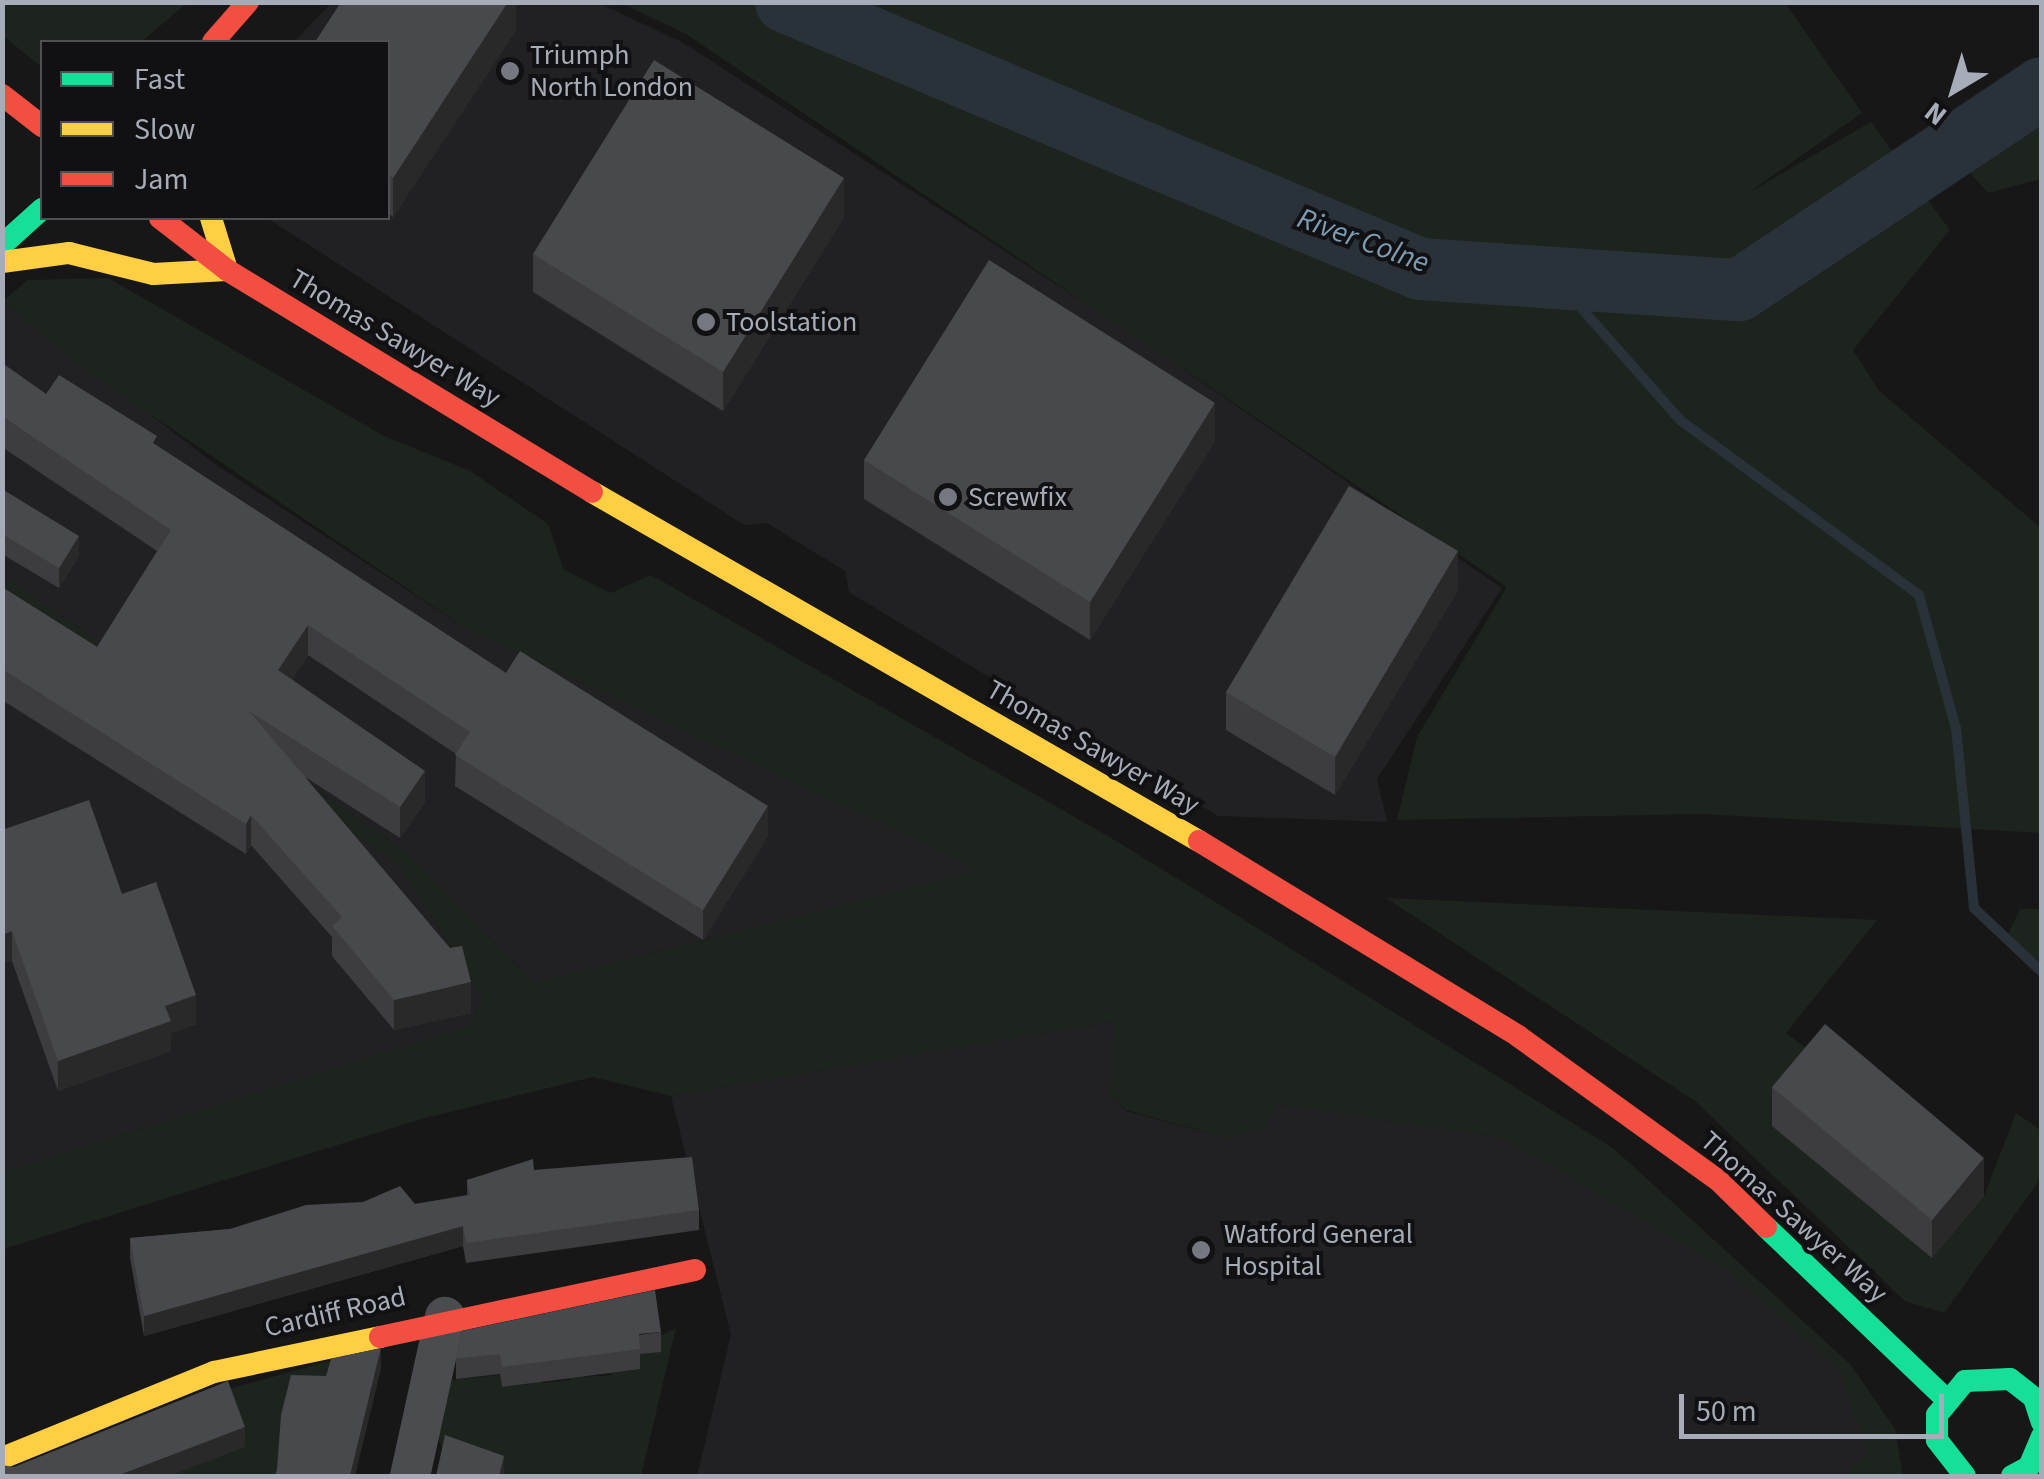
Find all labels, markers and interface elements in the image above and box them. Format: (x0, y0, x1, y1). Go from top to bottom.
place label: Triumph North London (530, 38, 693, 104)
legend (40, 40, 390, 220)
north arrow (1904, 40, 2004, 140)
text: Fast (134, 58, 185, 101)
marker: Triumph North London (499, 60, 521, 82)
text: N (1916, 92, 1955, 135)
text: Slow (134, 108, 195, 151)
text: Jam (134, 158, 188, 201)
water label: River Colne (1292, 201, 1434, 281)
street label: Thomas Sawyer Way (283, 262, 507, 414)
place label: Toolstation (726, 305, 857, 339)
marker: Toolstation (695, 311, 717, 333)
place label: Screwfix (968, 480, 1067, 514)
marker: Screwfix (937, 486, 959, 508)
street label: Thomas Sawyer Way (981, 672, 1205, 822)
street label: Thomas Sawyer Way (1694, 1124, 1894, 1310)
place label: Watford General Hospital (1224, 1217, 1413, 1283)
marker: Watford General Hospital (1188, 1237, 1214, 1263)
street label: Cardiff Road (261, 1279, 409, 1345)
scale bar (1684, 1374, 1949, 1436)
text: 50 m (1696, 1390, 1757, 1433)

